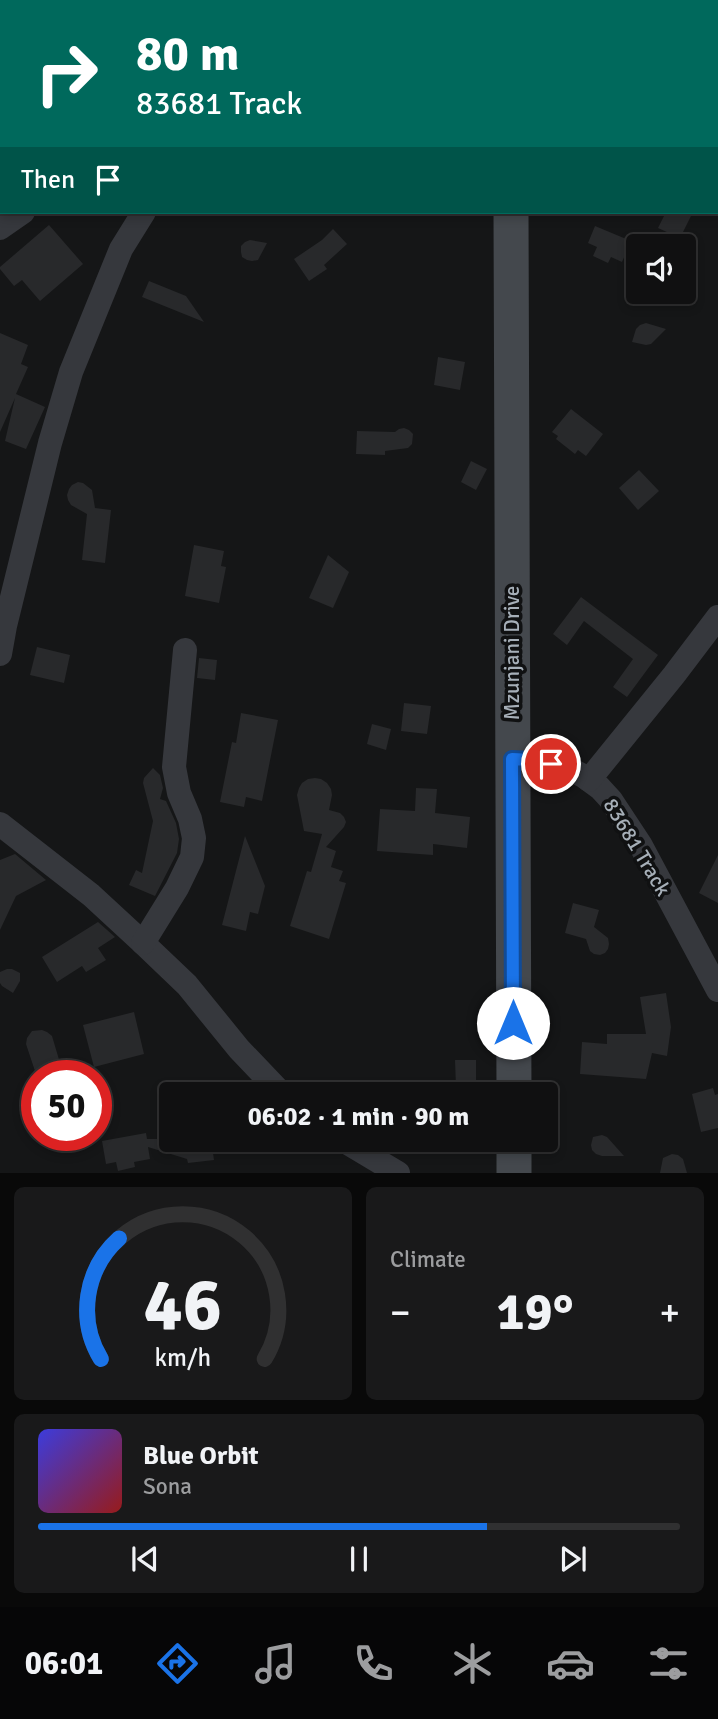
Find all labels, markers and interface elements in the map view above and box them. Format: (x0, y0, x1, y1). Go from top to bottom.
text: 80 m (136, 24, 239, 84)
icon: right (21, 28, 112, 119)
text: 83681 Track (136, 84, 302, 123)
icon: arrive (89, 161, 127, 199)
text: Then (21, 164, 75, 196)
map controls (626, 234, 696, 304)
button: sound (626, 234, 696, 304)
street label: Mzunjani Drive (499, 586, 525, 720)
pin (521, 734, 581, 794)
icon: arrive (532, 745, 570, 783)
street label: 83681 Track (598, 793, 677, 901)
position arrow (476, 986, 550, 1060)
speed limit sign: 50 (21, 1060, 112, 1151)
text: 06:02 · 1 min · 90 m (248, 1101, 469, 1133)
text: Climate (390, 1245, 466, 1274)
text: 46 (144, 1262, 222, 1351)
text: 19° (497, 1280, 573, 1344)
text: − (390, 1289, 411, 1336)
text: + (659, 1289, 680, 1336)
text: km/h (155, 1342, 211, 1373)
text: Blue Orbit (143, 1440, 259, 1472)
text: Sona (143, 1472, 192, 1501)
icon: previous (126, 1540, 164, 1578)
icon: pause (340, 1540, 378, 1578)
icon: next (554, 1540, 592, 1578)
icon: directions (153, 1639, 202, 1688)
icon: music (251, 1639, 300, 1688)
icon: phone (349, 1639, 398, 1688)
icon: climate (448, 1639, 497, 1688)
icon: car (546, 1639, 595, 1688)
icon: filters (644, 1639, 693, 1688)
text: 06:01 (25, 1644, 103, 1683)

